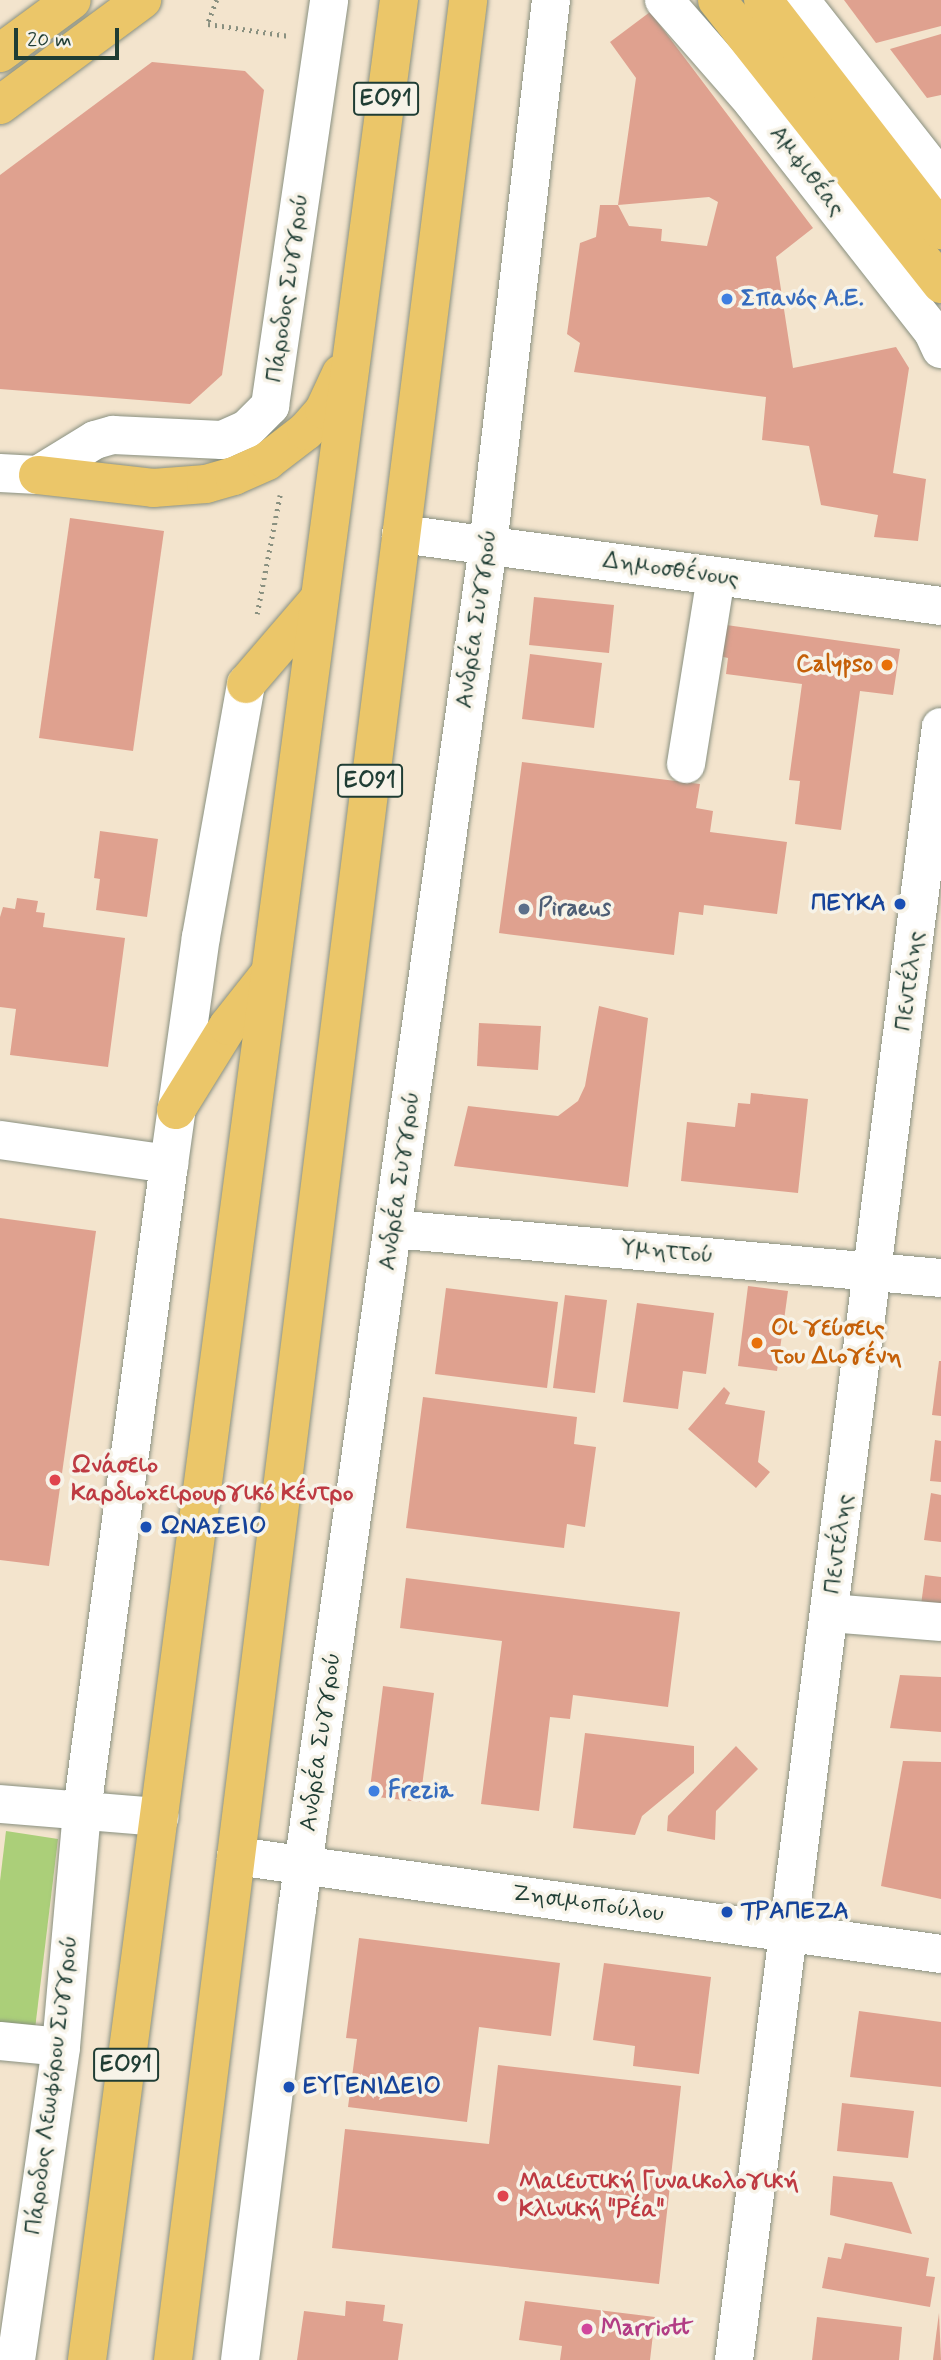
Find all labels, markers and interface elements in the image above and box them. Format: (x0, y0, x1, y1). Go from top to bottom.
scale bar (18, 14, 122, 58)
text: 20 m (27, 26, 72, 54)
road number: ΕΟ91 (353, 80, 419, 118)
street label: Αμφιθέας (763, 120, 851, 222)
street label: Πάροδος Συγγρού (260, 192, 316, 384)
place label: Σπανός Α.Ε. (741, 285, 864, 313)
marker: Σπανός Α.Ε. (719, 291, 735, 307)
street label: Ανδρέα Συγγρού (450, 528, 504, 710)
street label: Δημοσθένους (601, 546, 741, 594)
place label: Calypso (796, 651, 873, 679)
marker: Calypso (879, 657, 895, 673)
road number: ΕΟ91 (337, 762, 403, 800)
place label: ΠΕΥΚΑ (811, 890, 886, 918)
place label: Piraeus (538, 895, 611, 923)
marker: ΠΕΥΚΑ (892, 896, 908, 912)
marker: Piraeus (516, 901, 532, 917)
street label: Πεντέλης (890, 929, 930, 1033)
street label: Ανδρέα Συγγρού (373, 1090, 427, 1272)
street label: Υμηττού (620, 1234, 714, 1270)
place label: Οι γεύσεις του Διογένη (771, 1315, 902, 1371)
marker: Οι γεύσεις του Διογένη (749, 1335, 765, 1351)
place label: Ωνάσειο Καρδιοχειρουργικό Κέντρο (71, 1452, 354, 1508)
marker: Ωνάσειο Καρδιοχειρουργικό Κέντρο (45, 1470, 65, 1490)
street label: Πεντέλης (819, 1492, 859, 1596)
place label: ΩΝΑΣΕΙΟ (160, 1513, 266, 1541)
marker: ΩΝΑΣΕΙΟ (138, 1519, 154, 1535)
street label: Ανδρέα Συγγρού (294, 1651, 348, 1833)
place label: Frezia (388, 1777, 453, 1805)
marker: Frezia (366, 1783, 382, 1799)
street label: Ζησιμοπούλου (510, 1879, 666, 1929)
place label: ΤΡΑΠΕΖΑ (741, 1898, 849, 1926)
marker: ΤΡΑΠΕΖΑ (719, 1904, 735, 1920)
street label: Πάροδος Λεωφόρου Συγγρού (19, 1934, 85, 2236)
road number: ΕΟ91 (93, 2046, 159, 2084)
place label: ΕΥΓΕΝΙΔΕΙΟ (303, 2073, 441, 2101)
marker: ΕΥΓΕΝΙΔΕΙΟ (281, 2079, 297, 2095)
place label: Μαιευτική Γυναικολογική Κλινική "Ρέα" (519, 2168, 799, 2224)
marker: Μαιευτική Γυναικολογική Κλινική "Ρέα" (493, 2186, 513, 2206)
place label: Marriott (601, 2315, 693, 2343)
marker: Marriott (579, 2321, 595, 2337)

